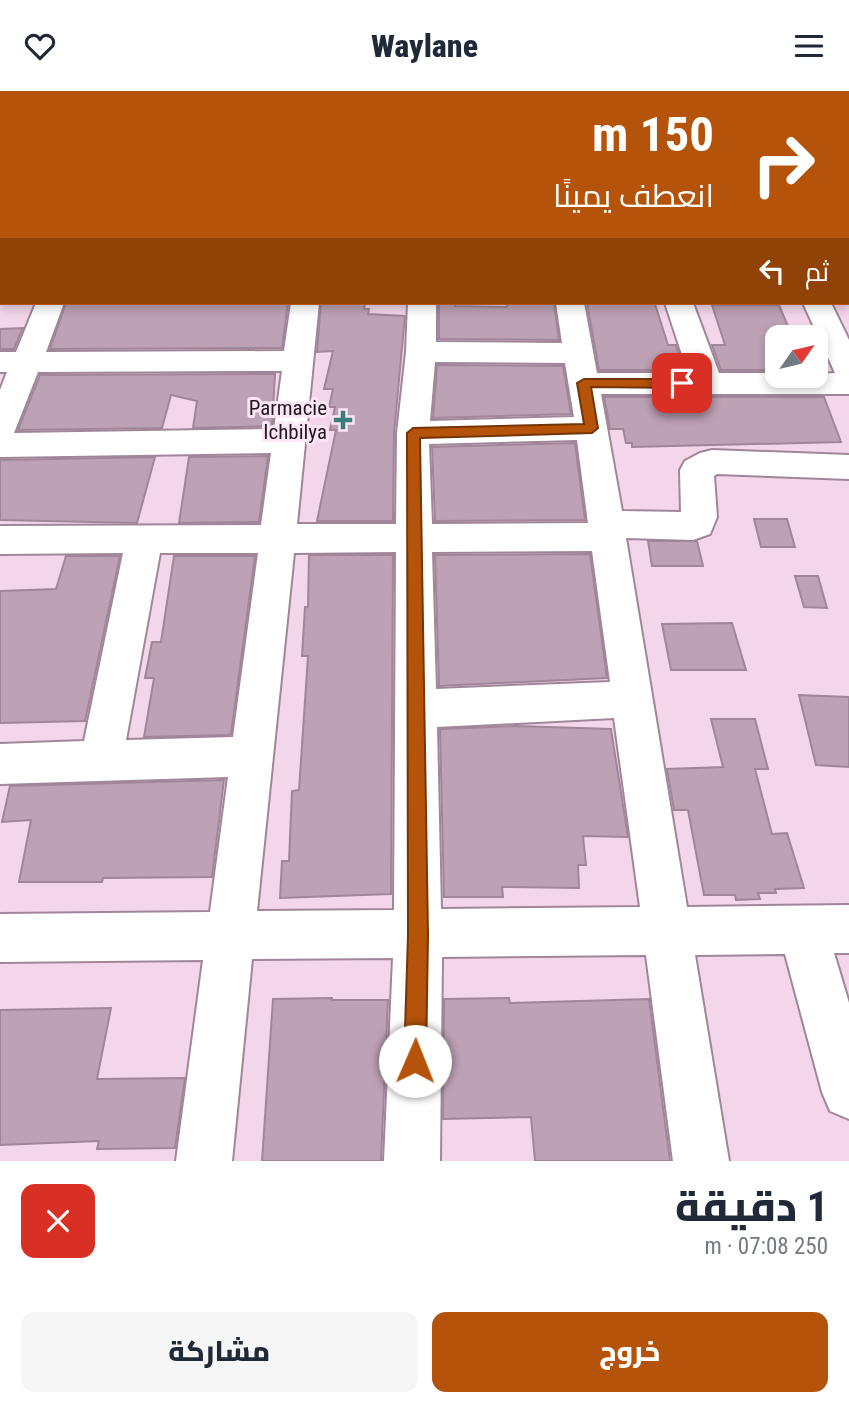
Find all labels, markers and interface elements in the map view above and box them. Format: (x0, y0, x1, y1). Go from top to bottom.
icon: heart (21, 27, 59, 65)
text: Waylane (371, 27, 478, 65)
icon: menu (790, 27, 828, 65)
text: 150 m (592, 106, 714, 163)
icon: right (738, 119, 829, 210)
text: انعطف يمينًا (553, 177, 714, 215)
icon: left (753, 252, 791, 290)
text: ثم (805, 257, 829, 287)
north arrow (765, 325, 828, 389)
map controls (765, 325, 828, 388)
pin (652, 353, 712, 413)
icon: arrive (663, 364, 701, 402)
place label: Parmacie Ichbilya (249, 396, 327, 444)
marker: Parmacie Ichbilya (333, 410, 353, 430)
position arrow (378, 1024, 452, 1098)
text: 1 دقيقة (675, 1182, 828, 1231)
button: close (21, 1184, 95, 1258)
text: 250 m · 07:08 (704, 1233, 828, 1260)
button: مشاركة (21, 1312, 418, 1392)
button: خروج (432, 1312, 828, 1392)

